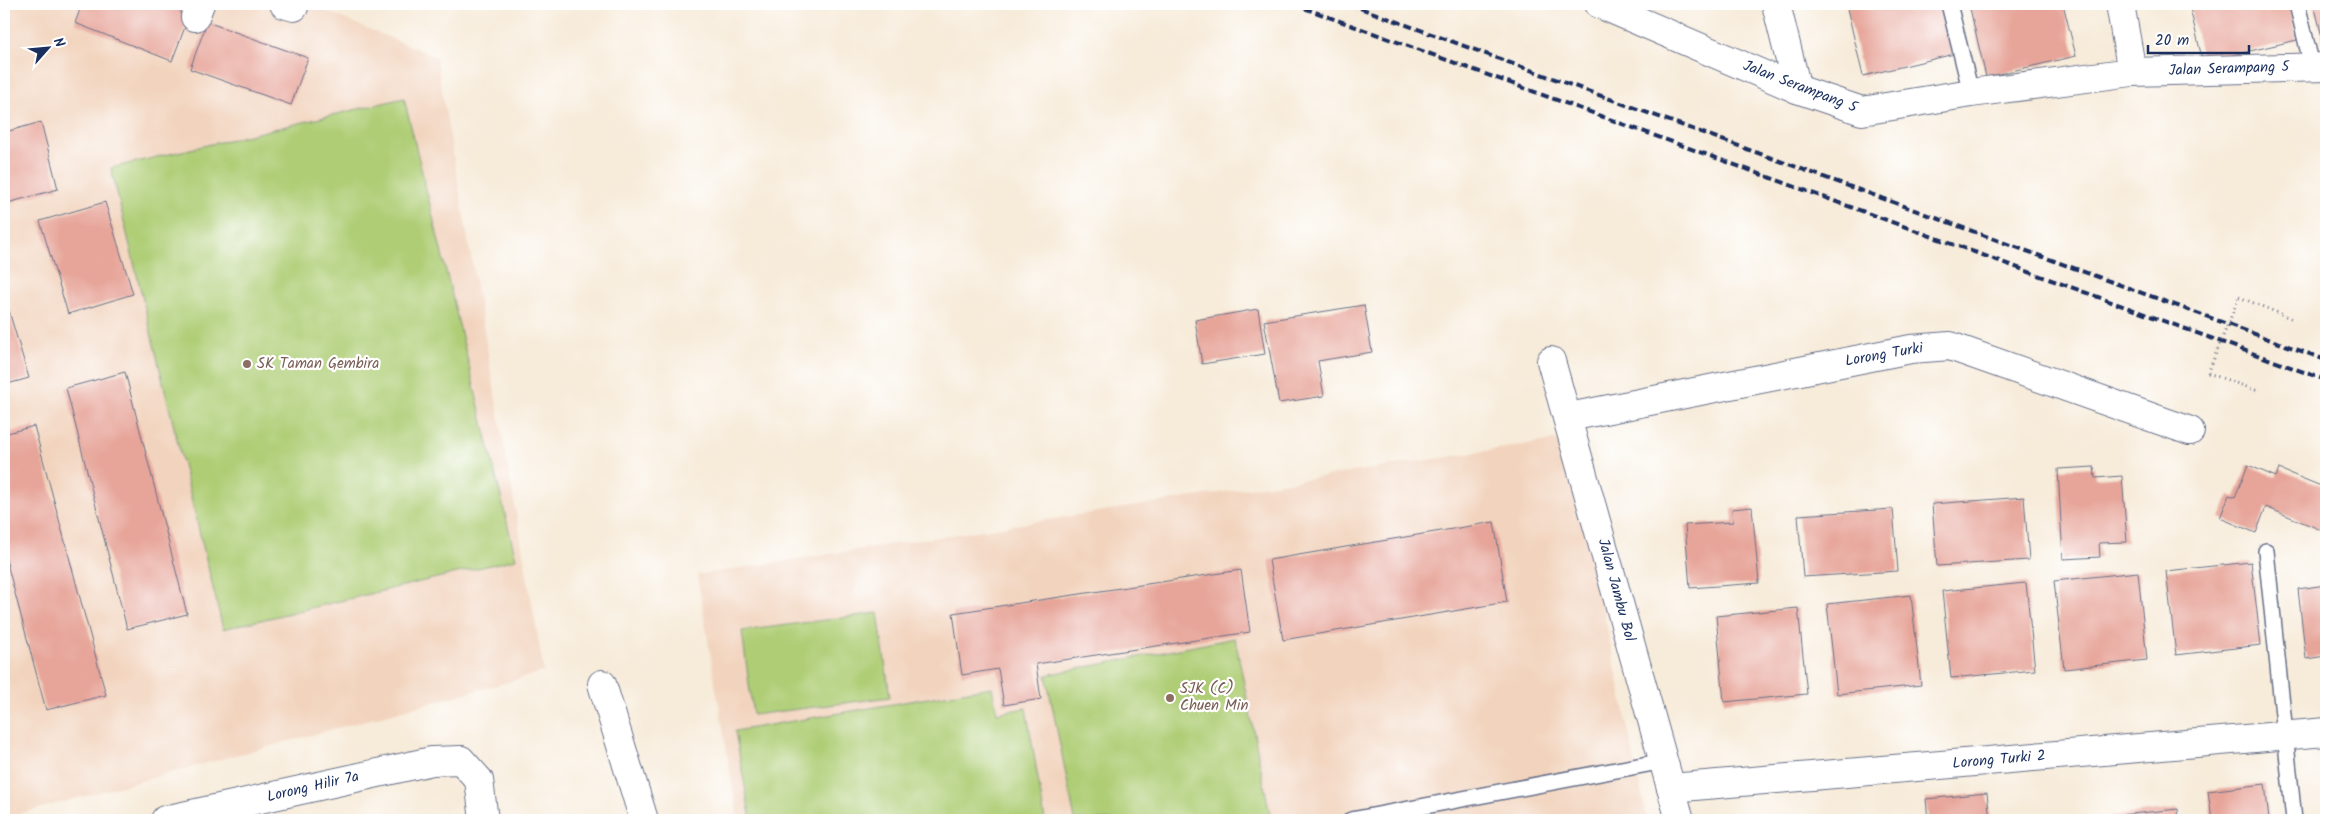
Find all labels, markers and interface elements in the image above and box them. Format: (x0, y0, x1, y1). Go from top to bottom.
north arrow (22, 22, 72, 72)
scale bar (2148, 22, 2249, 54)
text: 20 m (2155, 29, 2189, 53)
text: N (47, 34, 71, 52)
street label: Jalan Serampang 5 (1739, 54, 1862, 120)
street label: Jalan Serampang 5 (2168, 55, 2291, 83)
street label: Lorong Turki (1843, 336, 1926, 374)
place label: SK Taman Gembira (257, 352, 379, 376)
marker: SK Taman Gembira (241, 358, 253, 370)
street label: Jalan Jambu Bol (1591, 536, 1641, 645)
place label: SJK (C) Chuen Min (1180, 677, 1248, 718)
marker: SJK (C) Chuen Min (1164, 692, 1176, 704)
street label: Lorong Turki 2 (1951, 744, 2047, 776)
street label: Lorong Hilir 7a (265, 765, 361, 809)

